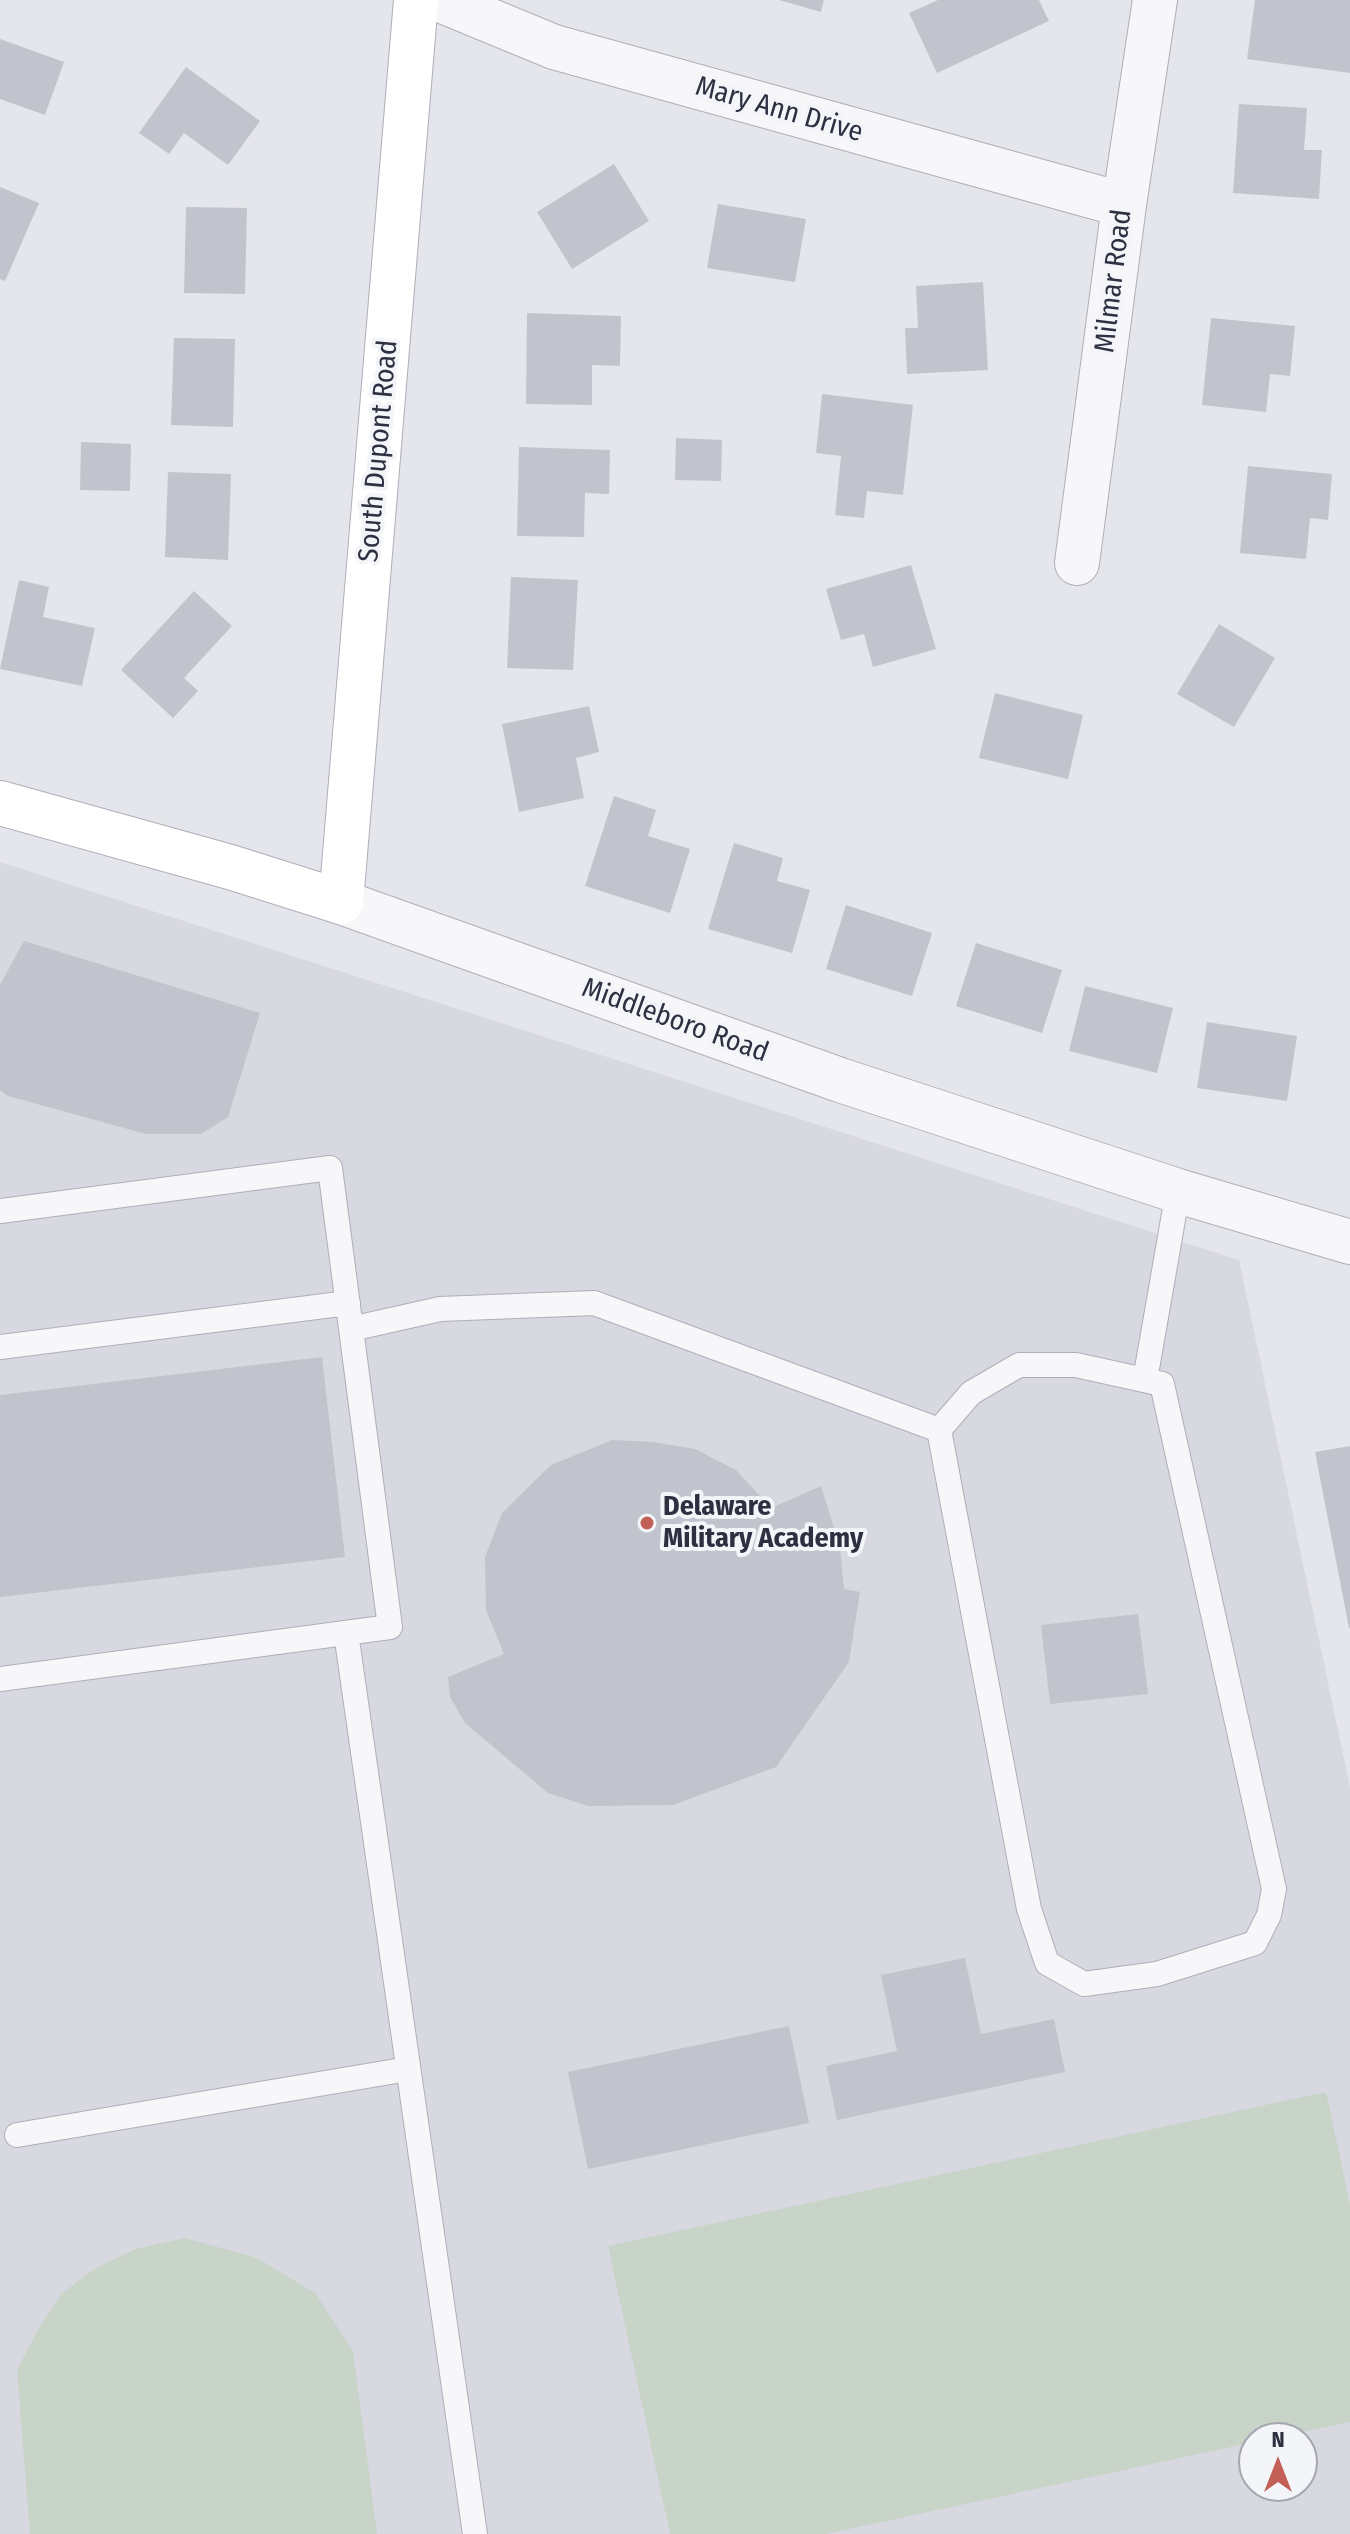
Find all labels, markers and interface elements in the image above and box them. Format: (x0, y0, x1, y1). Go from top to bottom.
street label: Mary Ann Drive (691, 70, 867, 150)
street label: Milmar Road (1089, 207, 1139, 355)
street label: South Dupont Road (353, 339, 405, 563)
street label: Middleboro Road (577, 972, 773, 1070)
place label: Delaware Military Academy (663, 1490, 863, 1556)
marker: Delaware Military Academy (638, 1514, 656, 1532)
north arrow (1238, 2422, 1318, 2502)
text: N (1271, 2426, 1285, 2453)

